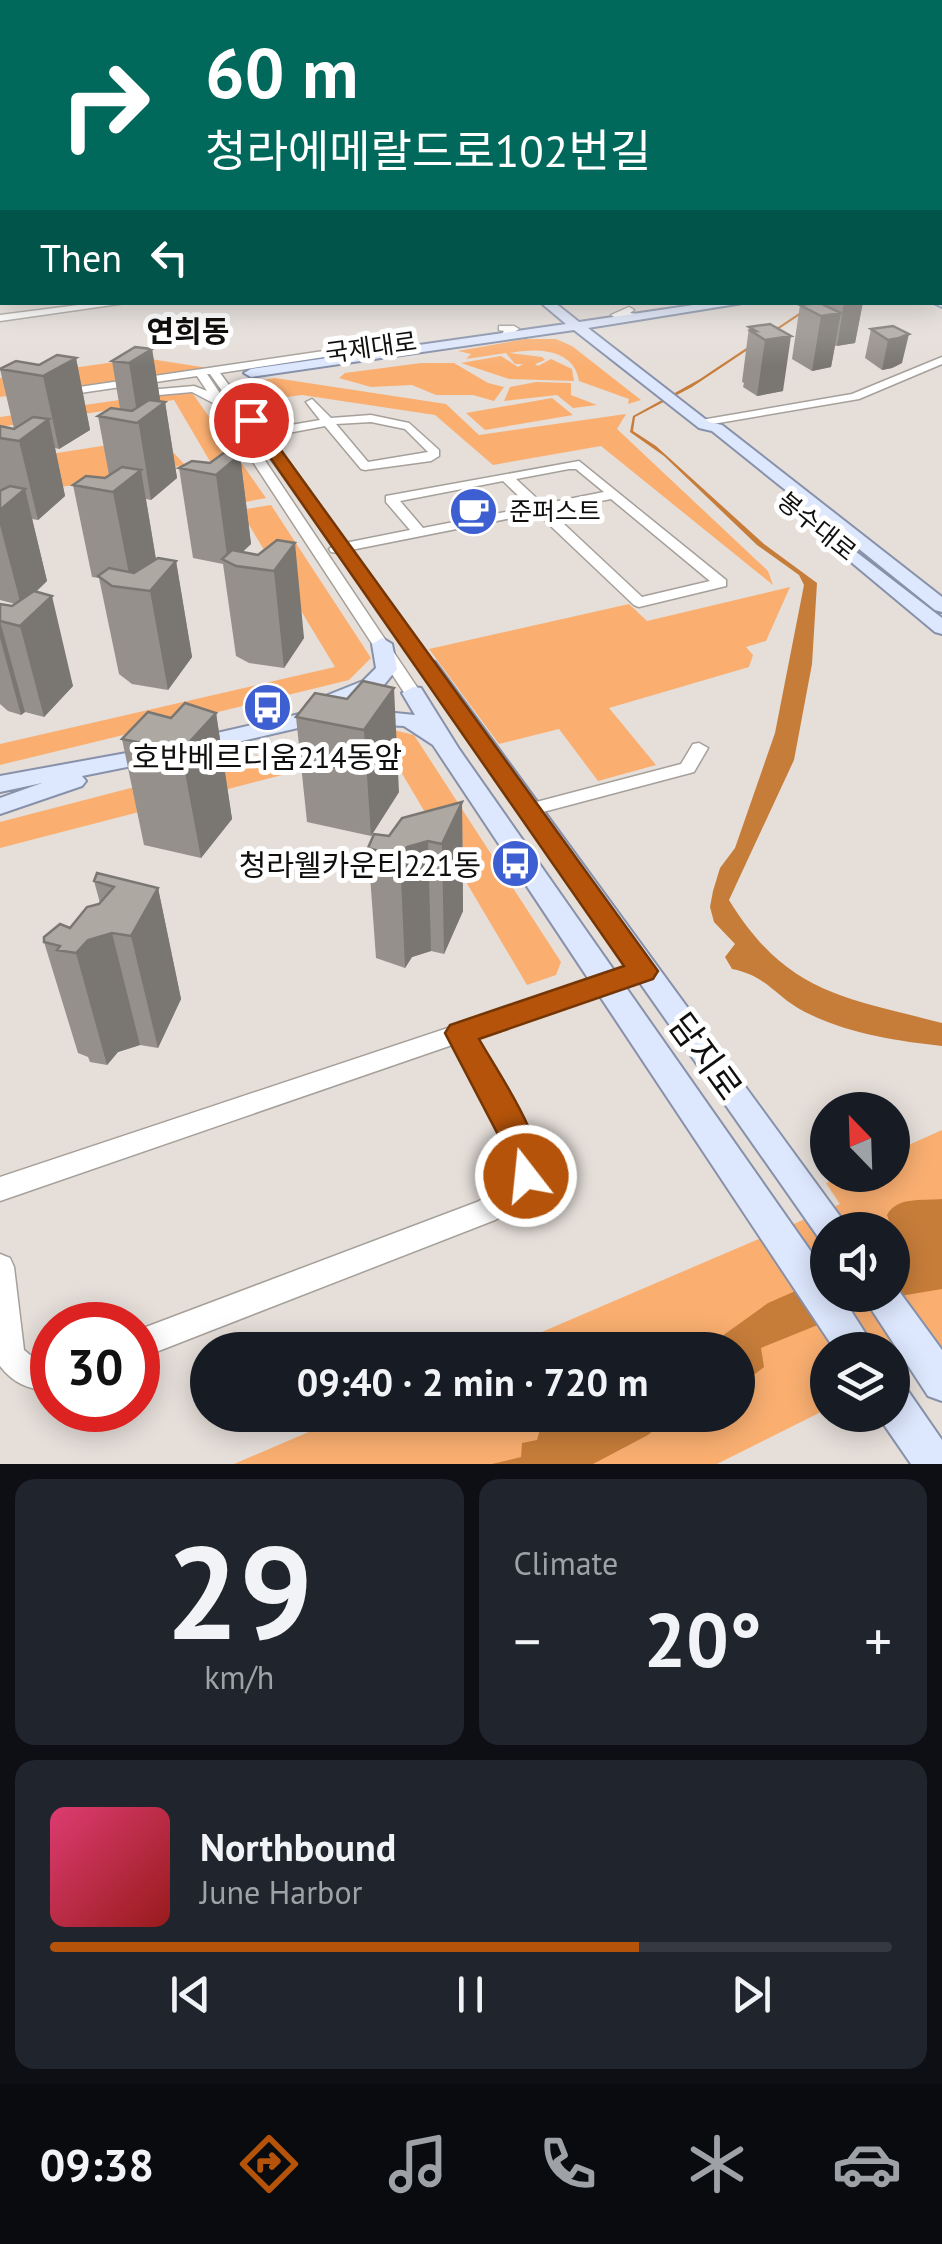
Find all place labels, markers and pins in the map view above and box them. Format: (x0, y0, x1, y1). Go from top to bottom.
pin (209, 378, 294, 463)
cafe icon: 준퍼스트 (448, 485, 500, 537)
place label: 준퍼스트 (509, 495, 601, 527)
bus stop icon: 호반베르디움214동앞 (241, 681, 293, 733)
place label: 호반베르디움214동앞 (132, 737, 402, 776)
bus stop icon: 청라웰카운티221동 (490, 838, 542, 890)
place label: 청라웰카운티221동 (239, 845, 481, 884)

